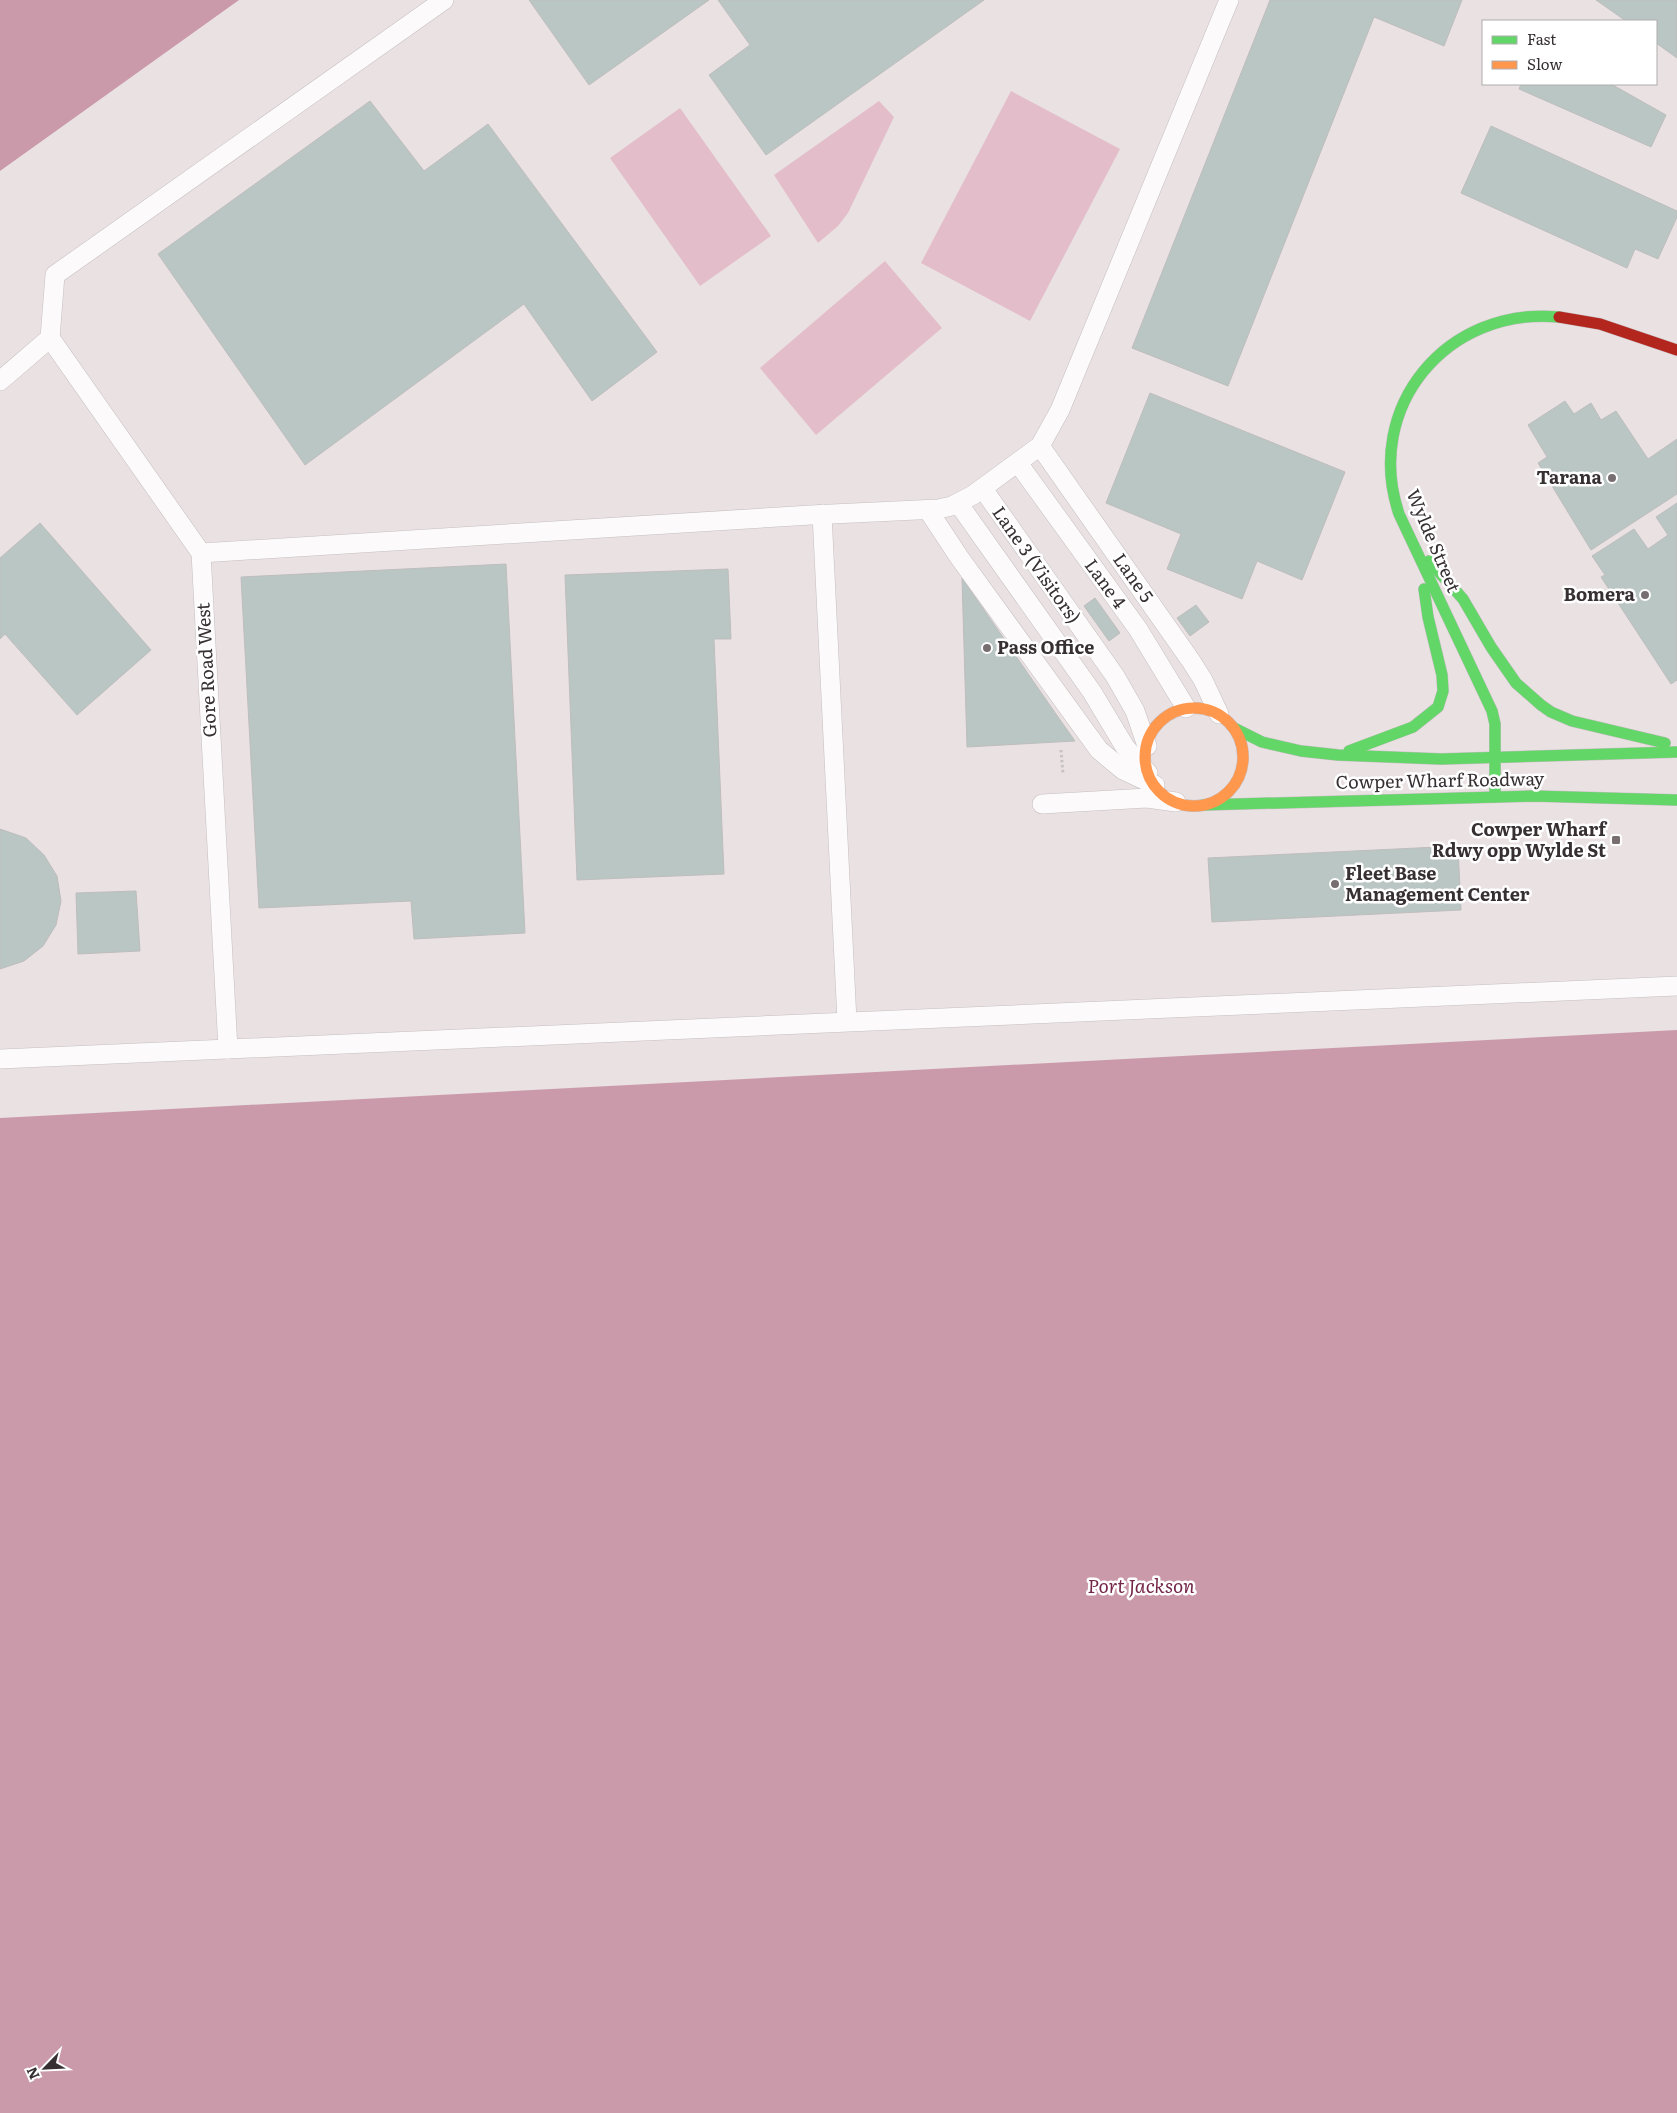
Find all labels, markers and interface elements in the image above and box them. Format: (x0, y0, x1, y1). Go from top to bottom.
legend (1482, 20, 1657, 85)
text: Fast (1527, 27, 1556, 50)
text: Slow (1527, 52, 1562, 75)
place label: Tarana (1537, 463, 1603, 490)
marker: Tarana (1606, 472, 1618, 484)
street label: Wylde Street (1400, 485, 1469, 597)
street label: Lane 3 (Visitors) (987, 500, 1088, 628)
street label: Lane 5 (1107, 547, 1161, 607)
street label: Lane 4 (1079, 553, 1134, 614)
place label: Bomera (1564, 580, 1636, 607)
marker: Bomera (1639, 589, 1651, 601)
street label: Gore Road West (188, 601, 223, 738)
place label: Pass Office (997, 633, 1094, 660)
marker: Pass Office (981, 642, 993, 654)
street label: Cowper Wharf Roadway (1335, 764, 1545, 795)
place label: Cowper Wharf Rdwy opp Wylde St (1432, 815, 1608, 863)
marker: Cowper Wharf Rdwy opp Wylde St (1610, 834, 1622, 846)
place label: Fleet Base Management Center (1345, 859, 1530, 907)
marker: Fleet Base Management Center (1329, 878, 1341, 890)
water label: Port Jackson (1087, 1571, 1195, 1599)
north arrow (20, 2043, 70, 2093)
text: N (21, 2064, 44, 2083)

